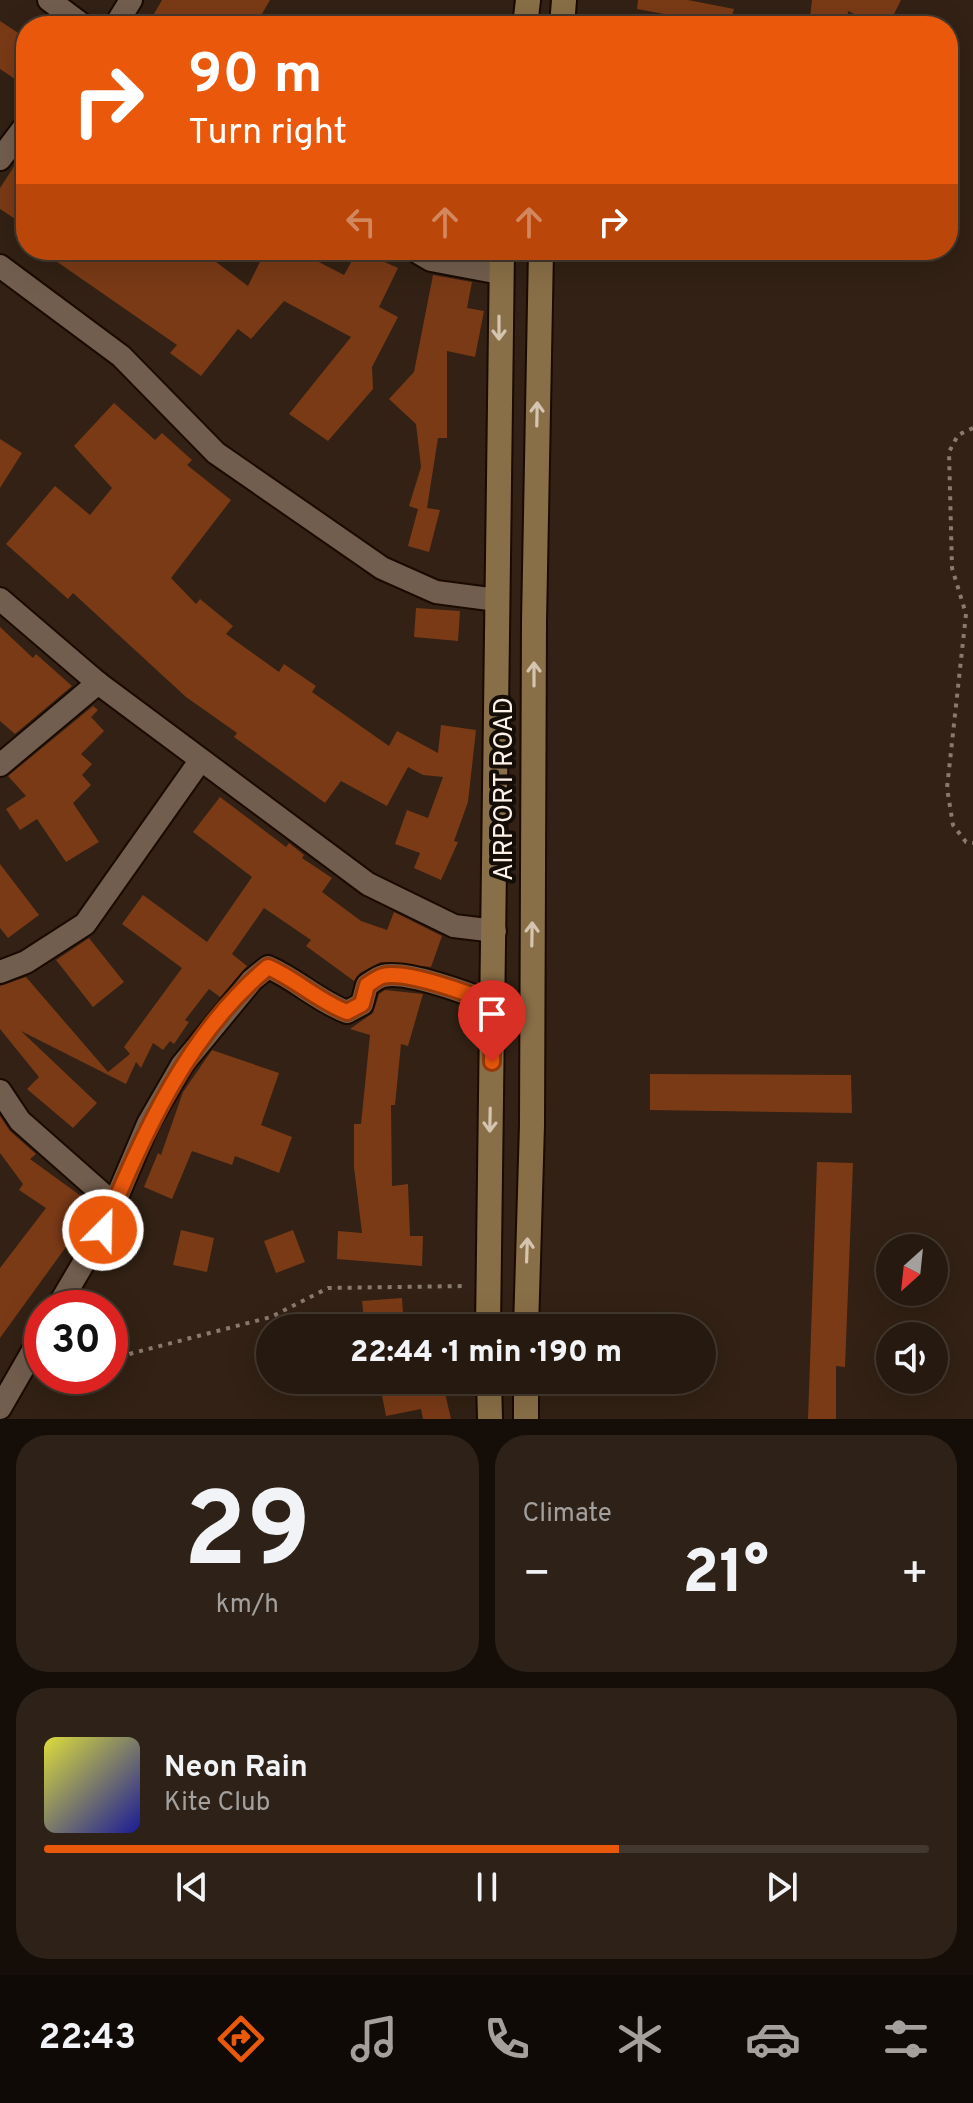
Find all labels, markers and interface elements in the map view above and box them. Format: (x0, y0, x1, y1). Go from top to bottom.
text: 90 m (188, 42, 323, 112)
icon: right (56, 48, 160, 152)
text: Turn right (188, 111, 347, 157)
icon: left (339, 200, 383, 244)
icon: ahead (423, 200, 467, 244)
icon: ahead (507, 200, 551, 244)
icon: right (591, 200, 635, 244)
one-way arrow (491, 314, 507, 341)
one-way arrow (529, 401, 545, 428)
one-way arrow (526, 661, 542, 688)
street label: AIRPORT ROAD (489, 697, 522, 881)
one-way arrow (524, 921, 540, 948)
pin (458, 980, 526, 1062)
icon: arrive (470, 992, 514, 1036)
one-way arrow (483, 1106, 498, 1133)
position arrow (61, 1188, 145, 1272)
north arrow (876, 1234, 948, 1306)
map controls (876, 1234, 948, 1394)
one-way arrow (520, 1237, 535, 1264)
speed limit sign: 30 (24, 1290, 128, 1394)
button: sound (876, 1322, 948, 1394)
text: 22:44 · 1 min · 190 m (350, 1335, 622, 1372)
text: 29 (183, 1471, 311, 1603)
text: Climate (523, 1498, 612, 1531)
text: 21° (683, 1538, 769, 1614)
text: − (523, 1548, 551, 1604)
text: + (901, 1548, 929, 1604)
text: km/h (216, 1589, 279, 1622)
text: Neon Rain (164, 1750, 308, 1787)
text: Kite Club (164, 1787, 270, 1820)
icon: previous (170, 1865, 214, 1909)
icon: pause (465, 1865, 509, 1909)
icon: next (760, 1865, 804, 1909)
icon: directions (213, 2011, 269, 2067)
icon: music (346, 2011, 402, 2067)
icon: phone (479, 2011, 535, 2067)
icon: climate (612, 2011, 668, 2067)
icon: car (745, 2011, 801, 2067)
icon: filters (878, 2011, 934, 2067)
text: 22:43 (39, 2016, 136, 2062)

